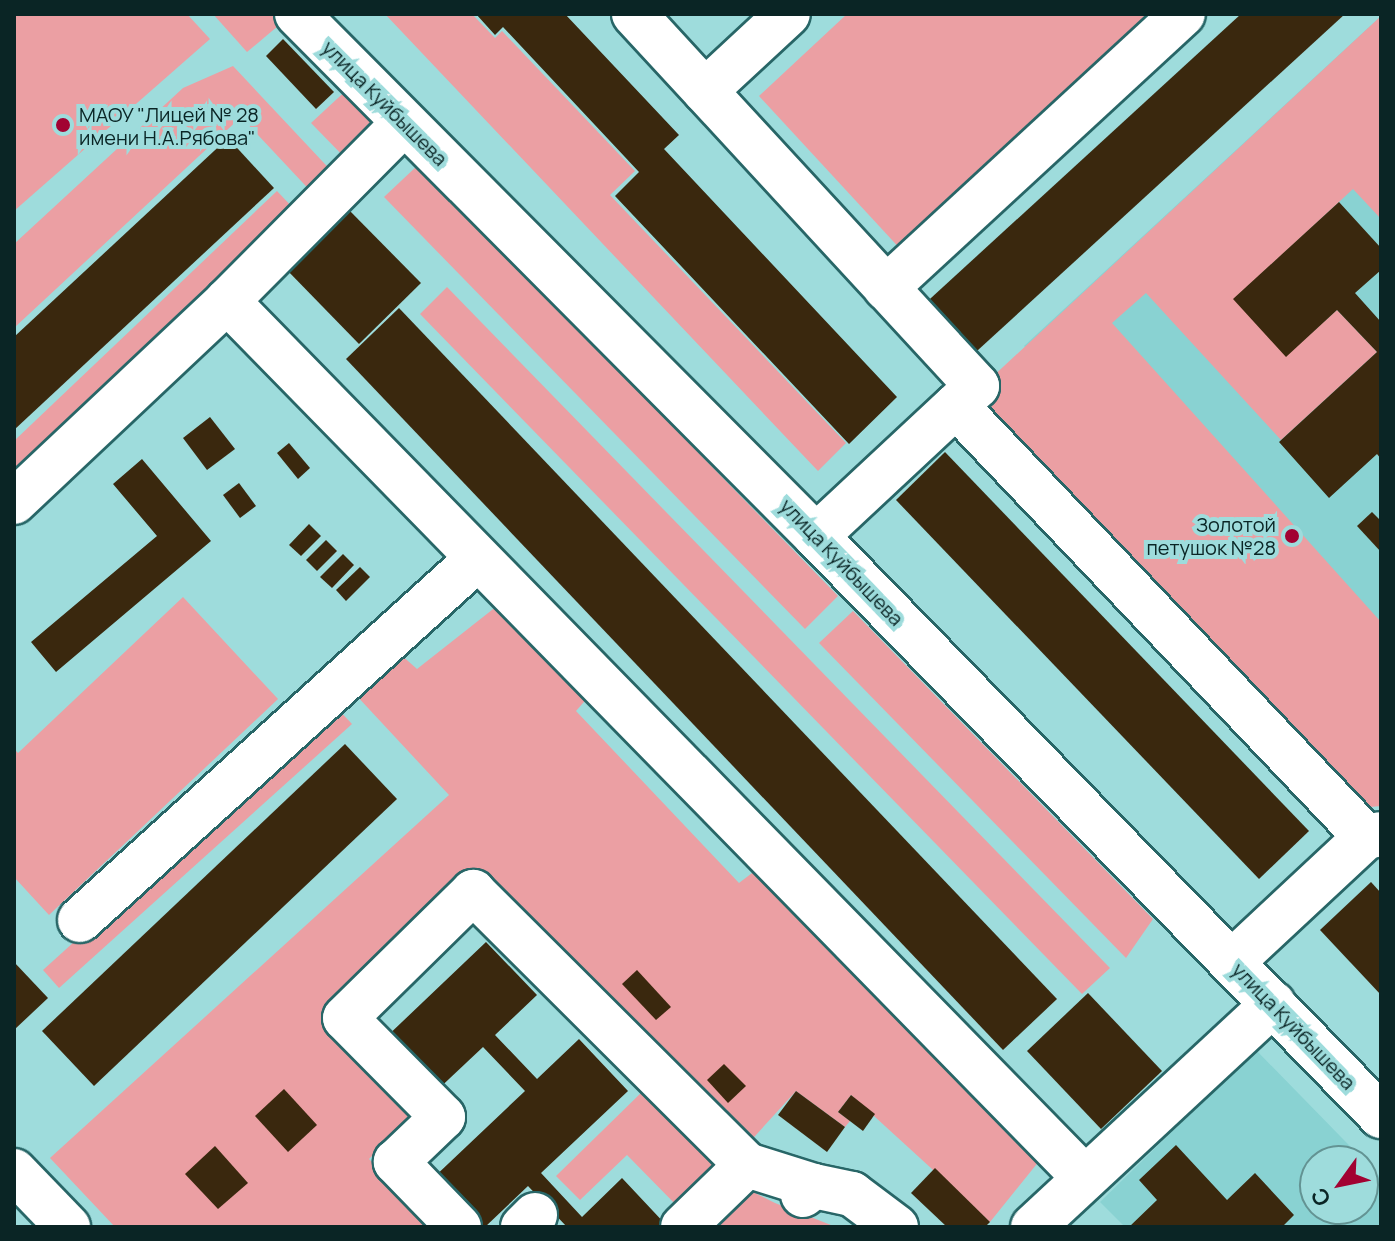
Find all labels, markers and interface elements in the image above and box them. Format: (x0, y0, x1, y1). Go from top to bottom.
street label: улица Куйбышева (317, 35, 453, 171)
place label: МАОУ "Лицей № 28 имени Н.А.Рябова" (79, 102, 260, 149)
marker: МАОУ "Лицей № 28 имени Н.А.Рябова" (54, 116, 72, 134)
street label: улица Куйбышева (775, 494, 909, 630)
place label: Золотой петушок №28 (1146, 512, 1276, 559)
marker: Золотой петушок №28 (1283, 527, 1301, 545)
street label: улица Куйбышева (1227, 958, 1361, 1094)
north arrow (1299, 1145, 1379, 1225)
text: С (1304, 1182, 1338, 1212)

